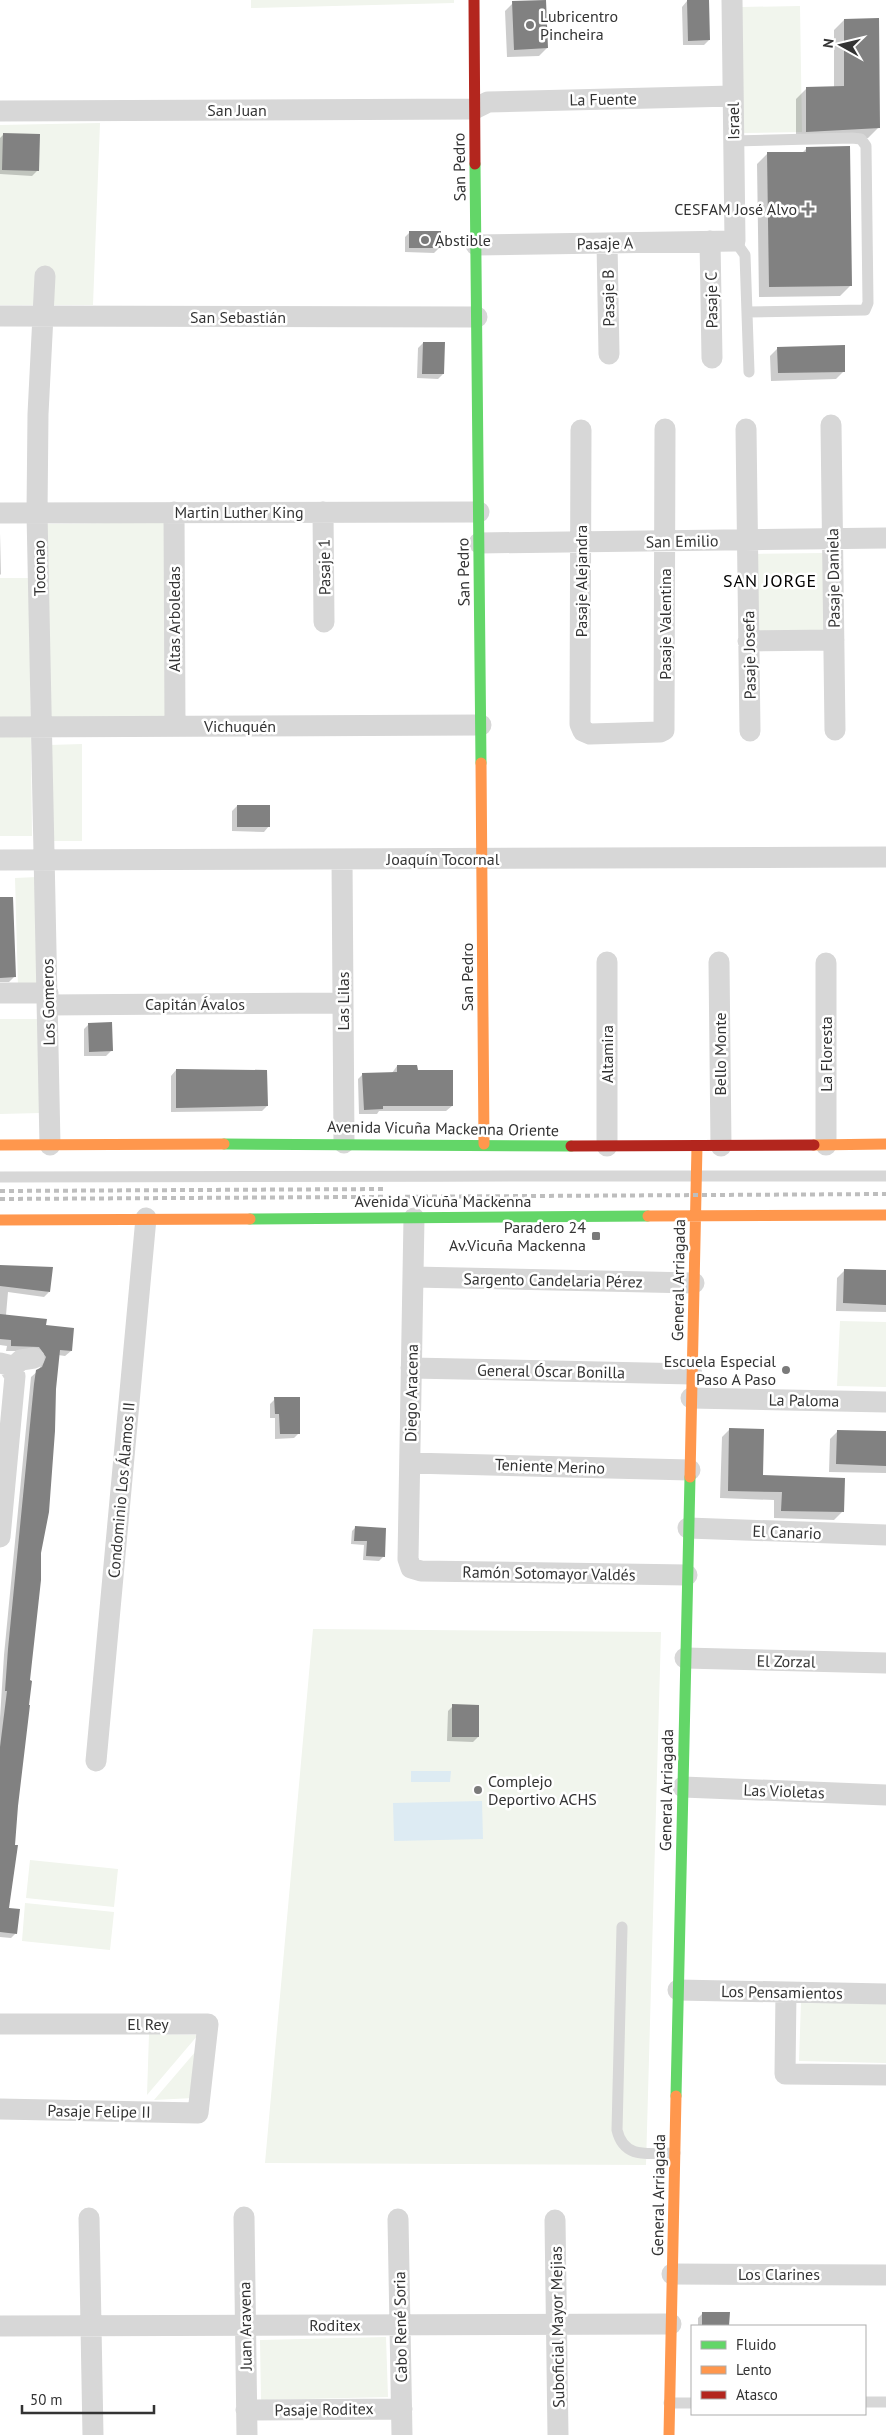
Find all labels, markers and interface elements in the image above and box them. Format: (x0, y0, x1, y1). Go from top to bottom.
place label: Lubricentro Pincheira (540, 6, 618, 44)
marker: Lubricentro Pincheira (524, 19, 536, 31)
north arrow (816, 20, 866, 70)
text: N (819, 37, 838, 49)
street label: La Fuente (569, 88, 637, 110)
street label: San Juan (207, 100, 267, 120)
street label: Israel (723, 102, 743, 140)
street label: San Pedro (448, 133, 470, 201)
place label: CESFAM José Alvo (674, 199, 797, 219)
marker: CESFAM José Alvo (801, 202, 815, 216)
place label: Abstible (435, 230, 491, 250)
street label: Pasaje A (577, 232, 634, 253)
marker: Abstible (419, 234, 431, 246)
street label: Pasaje B (598, 269, 618, 327)
street label: Pasaje C (701, 271, 721, 329)
street label: San Sebastián (190, 307, 286, 327)
street label: Martin Luther King (174, 502, 304, 522)
street label: Pasaje Alejandra (571, 525, 591, 637)
street label: Pasaje Daniela (822, 528, 844, 628)
street label: San Emilio (645, 530, 719, 552)
street label: San Pedro (452, 538, 474, 606)
street label: Pasaje 1 (314, 539, 334, 595)
street label: Toconao (29, 540, 49, 596)
street label: Altas Arboledas (164, 566, 184, 672)
street label: Pasaje Valentina (655, 568, 675, 680)
district label: SAN JORGE (723, 569, 817, 592)
street label: Pasaje Josefa (738, 610, 760, 700)
street label: Vichuquén (203, 716, 276, 736)
street label: Joaquín Tocornal (386, 849, 500, 869)
street label: San Pedro (457, 943, 477, 1011)
street label: Los Gomeros (37, 958, 59, 1046)
street label: Las Lilas (333, 971, 353, 1030)
street label: Capitán Ávalos (145, 994, 245, 1014)
street label: Bello Monte (710, 1012, 730, 1096)
street label: La Floresta (816, 1016, 836, 1092)
street label: Altamira (597, 1025, 617, 1083)
street label: Avenida Vicuña Mackenna Oriente (327, 1116, 559, 1140)
street label: Avenida Vicuña Mackenna (355, 1191, 531, 1211)
place label: Paradero 24 Av.Vicuña Mackenna (449, 1217, 586, 1255)
street label: General Arriagada (667, 1219, 689, 1341)
marker: Paradero 24 Av.Vicuña Mackenna (590, 1230, 602, 1242)
street label: Sargento Candelaria Pérez (463, 1268, 643, 1292)
street label: Diego Aracena (400, 1344, 422, 1442)
place label: Escuela Especial Paso A Paso (664, 1351, 776, 1389)
street label: General Óscar Bonilla (477, 1360, 625, 1382)
marker: Escuela Especial Paso A Paso (780, 1364, 792, 1376)
street label: La Paloma (769, 1389, 839, 1411)
street label: Condominio Los Álamos II (103, 1401, 139, 1579)
street label: Teniente Merino (494, 1454, 606, 1478)
street label: El Canario (752, 1521, 822, 1543)
street label: Ramón Sotomayor Valdés (462, 1561, 636, 1585)
street label: El Zorzal (756, 1650, 816, 1672)
street label: General Arriagada (655, 1729, 677, 1851)
place label: Complejo Deportivo ACHS (488, 1771, 597, 1809)
street label: Las Violetas (743, 1780, 825, 1802)
marker: Complejo Deportivo ACHS (472, 1784, 484, 1796)
street label: Los Pensamientos (721, 1981, 843, 2003)
street label: El Rey (127, 2014, 169, 2034)
street label: Pasaje Felipe II (47, 2100, 151, 2122)
street label: General Arriagada (647, 2134, 669, 2256)
street label: Suboficial Mayor Mejias (546, 2246, 568, 2408)
street label: Los Clarines (738, 2264, 820, 2284)
street label: Cabo René Soria (389, 2271, 411, 2383)
street label: Juan Aravena (234, 2281, 256, 2372)
street label: Roditex (309, 2315, 361, 2335)
legend (691, 2325, 866, 2415)
text: Fluido (736, 2335, 776, 2354)
text: Lento (736, 2360, 772, 2379)
scale bar (22, 2382, 155, 2414)
text: Atasco (736, 2385, 778, 2404)
text: 50 m (30, 2390, 63, 2409)
street label: Pasaje Roditex (274, 2398, 374, 2420)

